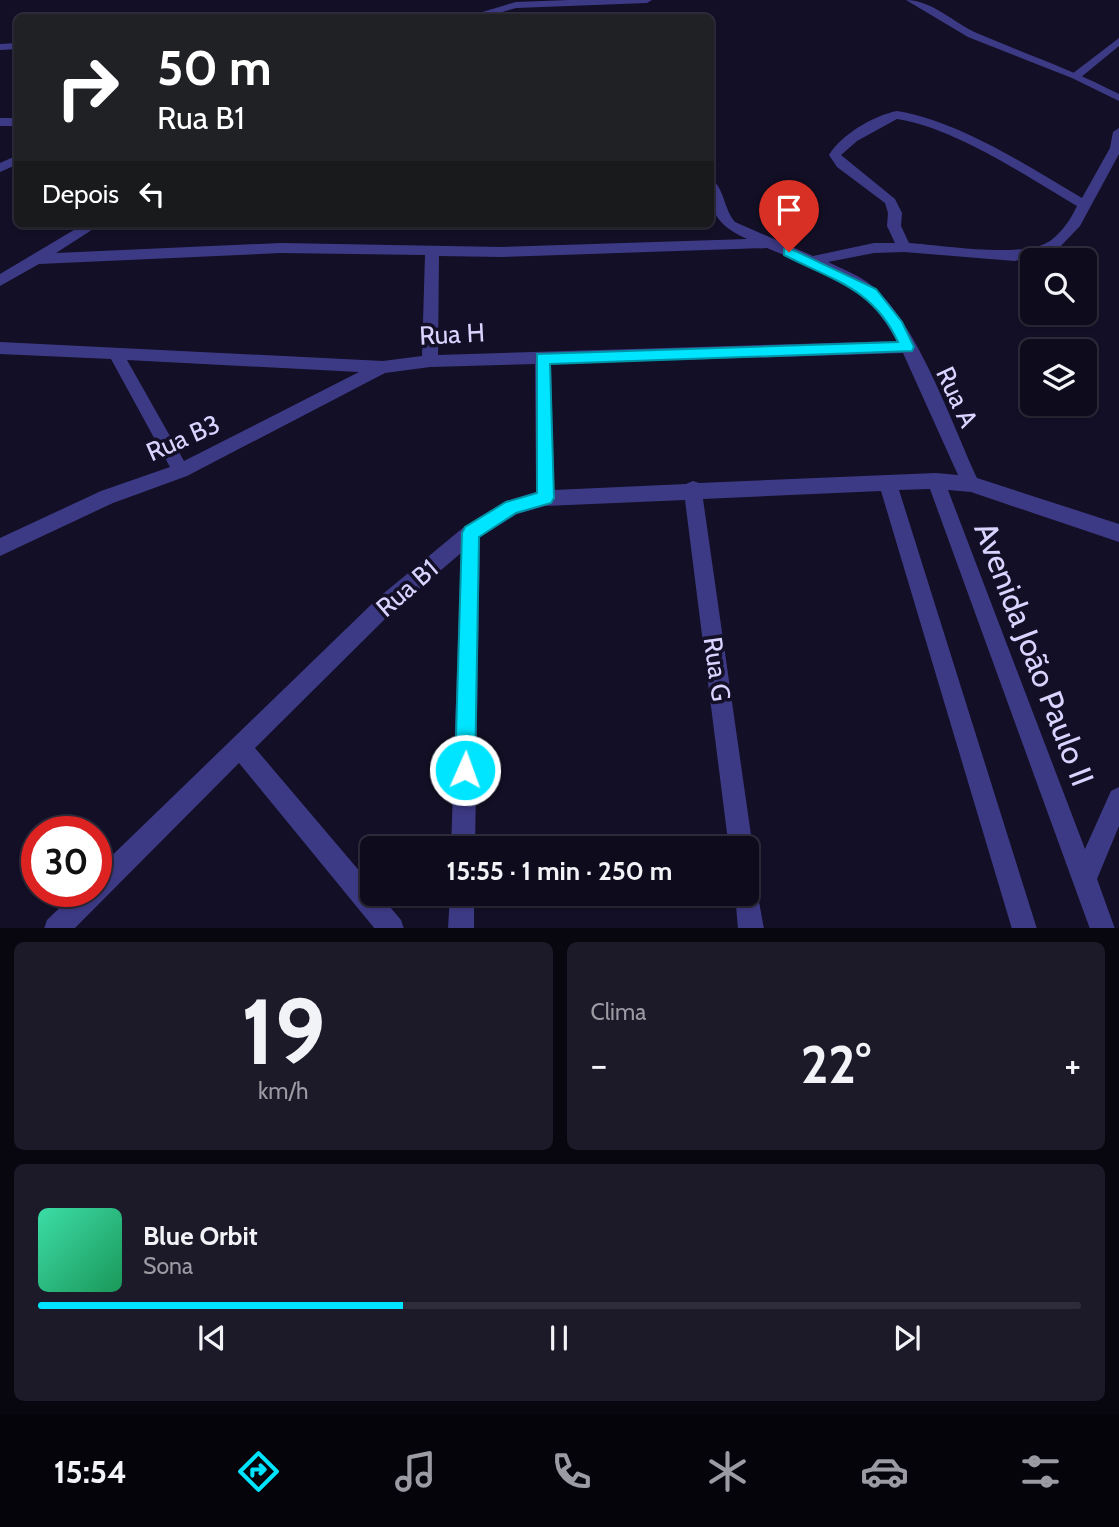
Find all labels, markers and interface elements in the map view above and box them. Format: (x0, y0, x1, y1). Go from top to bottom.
text: 50 m (157, 38, 272, 97)
icon: right (42, 42, 133, 133)
text: Rua B1 (157, 98, 245, 137)
icon: left (133, 175, 171, 213)
text: Depois (42, 178, 119, 210)
pin (759, 180, 819, 252)
icon: arrive (770, 191, 808, 229)
map controls (1020, 248, 1097, 416)
button: search (1020, 248, 1097, 325)
street label: Rua H (418, 316, 486, 352)
button: layers (1020, 339, 1097, 416)
street label: Rua A (929, 362, 985, 432)
street label: Rua B3 (141, 408, 225, 468)
street label: Avenida João Paulo II (966, 516, 1103, 791)
street label: Rua B1 (370, 553, 444, 623)
street label: Rua G (697, 635, 737, 703)
position arrow (428, 733, 502, 807)
speed limit sign: 30 (21, 816, 112, 907)
text: 15:55 · 1 min · 250 m (447, 855, 672, 887)
text: 19 (241, 976, 326, 1087)
text: Clima (591, 998, 646, 1026)
text: 22° (801, 1033, 871, 1096)
text: − (591, 1041, 607, 1088)
text: + (1064, 1041, 1081, 1088)
text: km/h (258, 1077, 308, 1105)
text: Blue Orbit (143, 1220, 258, 1252)
text: Sona (143, 1252, 193, 1280)
icon: previous (193, 1319, 231, 1357)
icon: pause (540, 1319, 578, 1357)
icon: next (888, 1319, 926, 1357)
icon: directions (234, 1447, 283, 1496)
icon: music (391, 1447, 440, 1496)
icon: phone (547, 1447, 596, 1496)
icon: climate (703, 1447, 752, 1496)
icon: car (860, 1447, 909, 1496)
icon: filters (1016, 1447, 1065, 1496)
text: 15:54 (54, 1452, 127, 1491)

